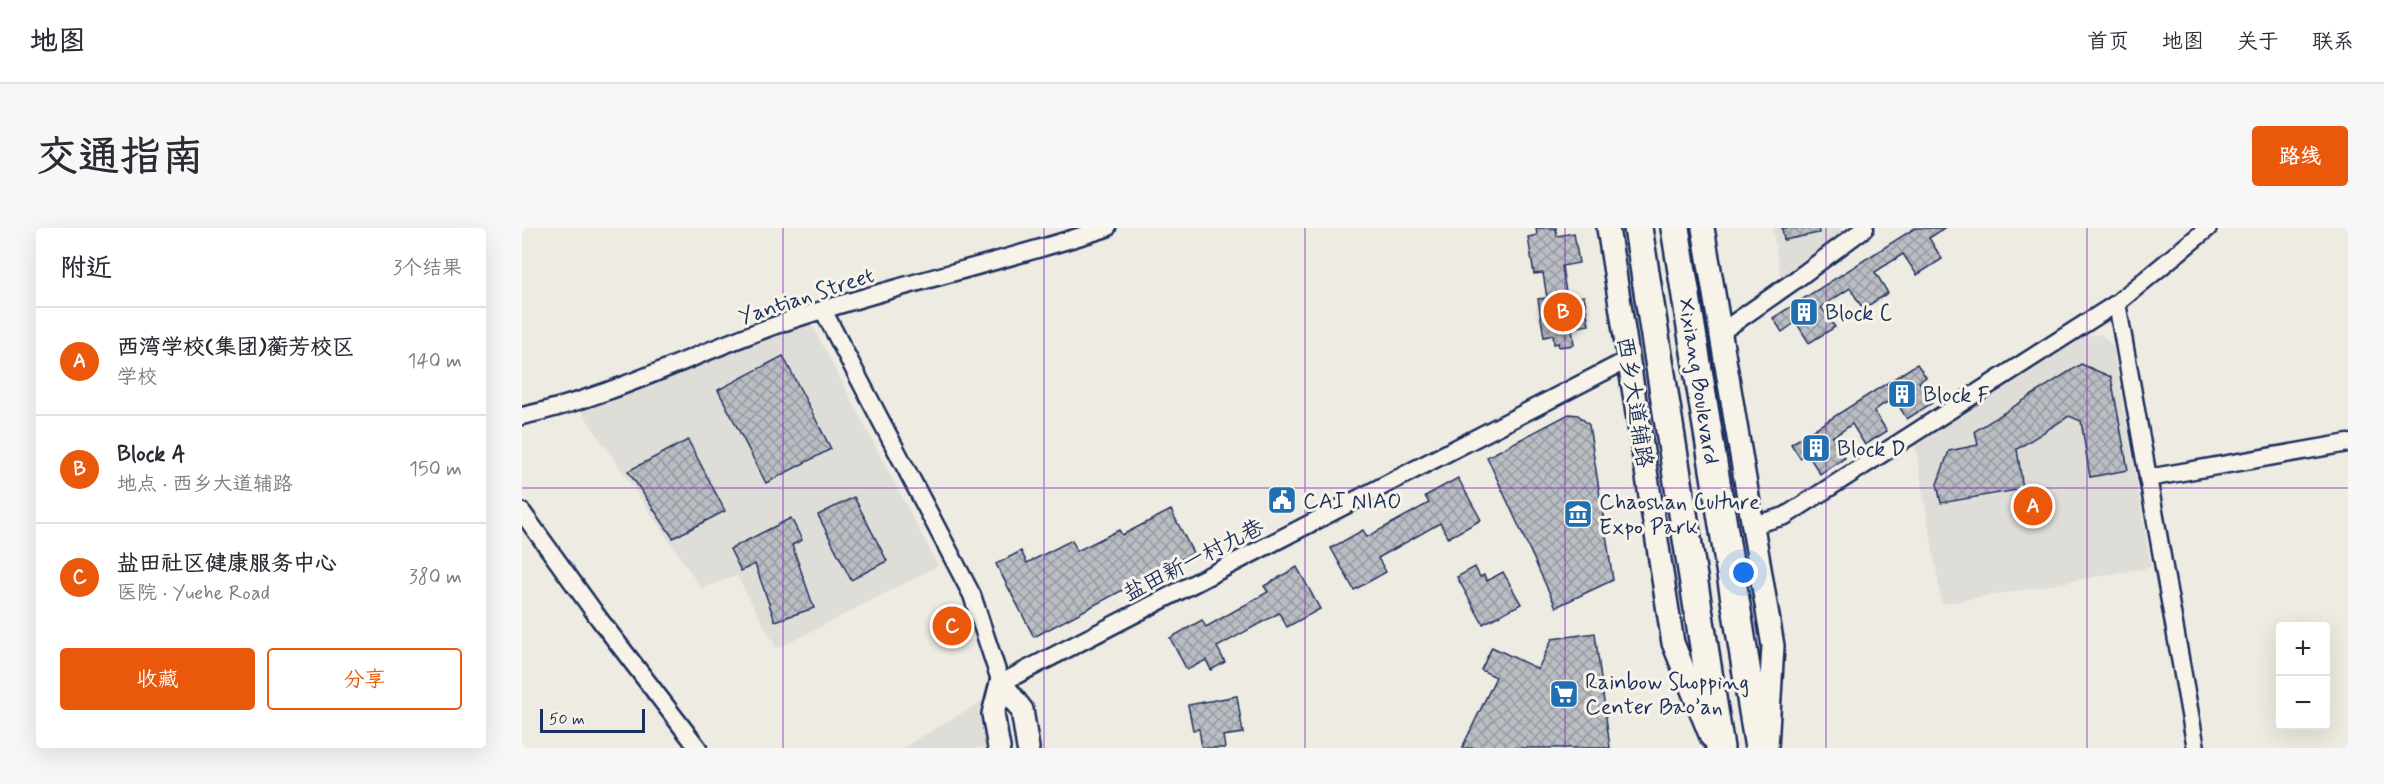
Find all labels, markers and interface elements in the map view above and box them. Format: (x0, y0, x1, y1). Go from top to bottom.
text: 地图 (30, 24, 86, 61)
text: 首页 (2087, 28, 2129, 56)
text: 地图 (2162, 28, 2204, 56)
text: 关于 (2237, 28, 2279, 56)
text: 联系 (2312, 28, 2354, 56)
button: 路线 (2252, 126, 2348, 186)
text: 交通指南 (36, 131, 204, 186)
text: 附近 (60, 252, 112, 286)
text: 3个结果 (393, 255, 462, 282)
street label: Yantian Street (735, 262, 878, 332)
pin: B (1544, 290, 1582, 334)
street label: Xixiang Boulevard (1670, 296, 1725, 467)
building icon: Block C (1788, 296, 1820, 328)
place label: Block C (1825, 300, 1892, 328)
text: 西湾学校(集团)蘅芳校区 (117, 334, 354, 362)
street label: 西乡大道辅路 (1610, 335, 1658, 470)
text: A (73, 348, 86, 375)
text: 140 m (408, 348, 462, 375)
text: 学校 (117, 364, 157, 391)
building icon: Block F (1886, 378, 1918, 410)
place label: Block F (1923, 382, 1990, 410)
building icon: Block D (1800, 432, 1832, 464)
place label: Block D (1837, 436, 1906, 464)
text: Block A (117, 441, 185, 469)
text: B (73, 456, 86, 483)
text: 150 m (409, 456, 462, 483)
text: 地点 · 西乡大道辅路 (117, 471, 292, 498)
public building icon: CAI NIAO (1266, 484, 1298, 516)
pin: A (2014, 484, 2052, 528)
place label: CAI NIAO (1303, 488, 1402, 516)
place label: Chaoshan Culture Expo Park (1599, 489, 1760, 542)
museum icon: Chaoshan Culture Expo Park (1562, 498, 1594, 530)
street label: 盐田新一村九巷 (1119, 513, 1269, 608)
text: 盐田社区健康服务中心 (117, 550, 337, 578)
your location (1729, 558, 1758, 587)
text: C (72, 564, 87, 591)
text: 380 m (409, 564, 462, 591)
text: 医院 · Yuehe Road (117, 580, 270, 607)
pin: C (932, 604, 972, 648)
map controls (2276, 622, 2330, 730)
button: + (2276, 622, 2330, 676)
button: 收藏 (60, 648, 255, 710)
button: 分享 (267, 648, 462, 710)
place label: Rainbow Shopping Center Bao’an (1585, 669, 1749, 722)
button: − (2276, 676, 2330, 730)
supermarket icon: Rainbow Shopping Center Bao’an (1548, 678, 1580, 710)
scale bar (540, 706, 645, 733)
text: 50 m (549, 709, 585, 730)

